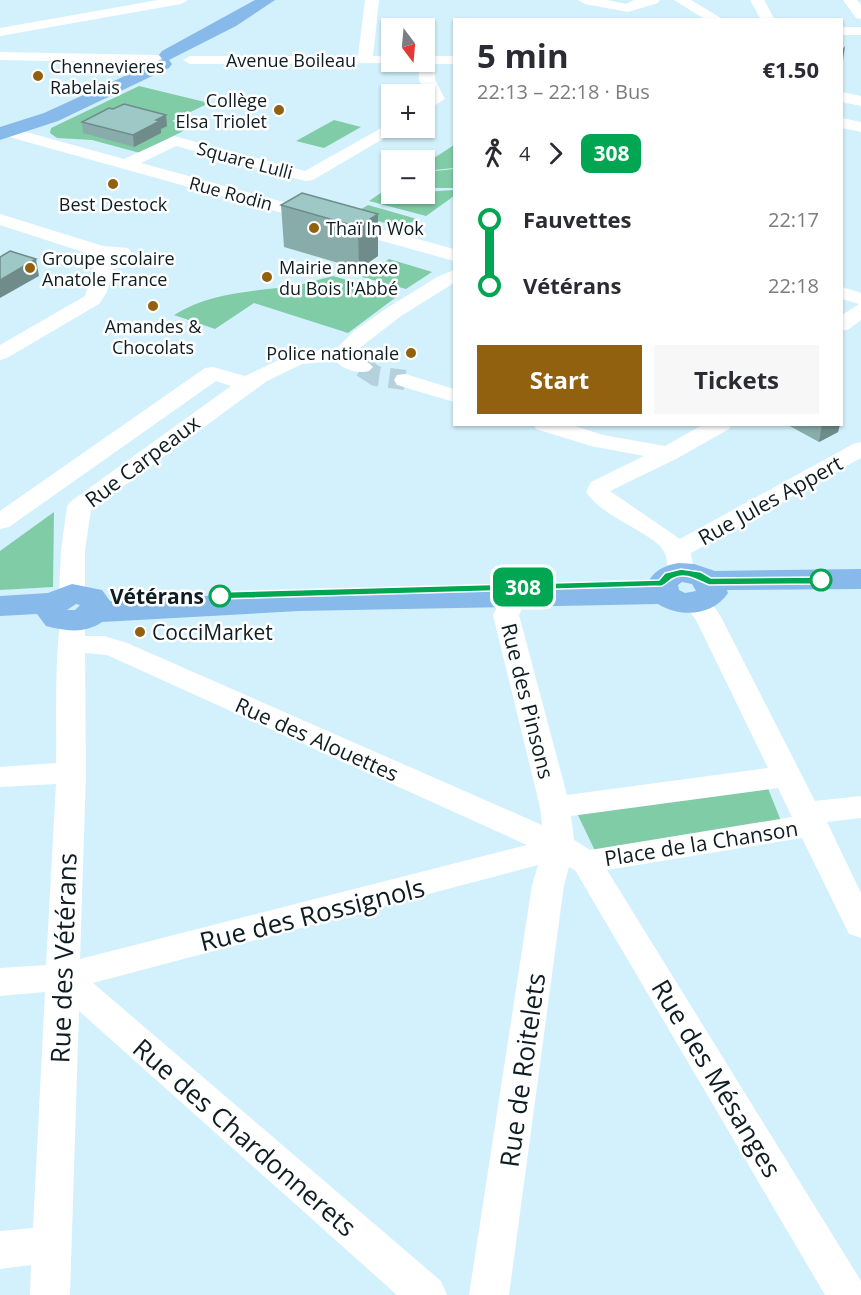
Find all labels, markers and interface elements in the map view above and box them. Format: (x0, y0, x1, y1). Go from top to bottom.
north arrow (381, 18, 435, 72)
map controls (381, 18, 435, 204)
text: 5 min (477, 33, 569, 78)
street label: Avenue Boileau (226, 48, 356, 72)
place label: Chennevieres Rabelais (50, 54, 164, 99)
text: €1.50 (762, 54, 819, 84)
marker: Chennevieres Rabelais (31, 69, 45, 83)
text: 22:13 – 22:18 · Bus (477, 78, 650, 105)
button: + (381, 84, 435, 138)
place label: Collège Elsa Triolet (175, 88, 267, 133)
marker: Collège Elsa Triolet (272, 103, 286, 117)
street label: Square Lulli (194, 136, 296, 184)
icon: walk (477, 137, 510, 170)
icon: forward (539, 137, 572, 170)
text: 308 (593, 139, 629, 167)
text: 4 (519, 140, 530, 167)
button: − (381, 150, 435, 204)
street label: Rue Rodin (187, 170, 275, 216)
marker: Best Destock (106, 177, 120, 191)
place label: Best Destock (59, 192, 168, 216)
text: Fauvettes (523, 204, 631, 234)
text: 22:17 (768, 206, 819, 233)
place label: Thaï In Wok (326, 216, 424, 240)
marker: Thaï In Wok (307, 221, 321, 235)
place label: Groupe scolaire Anatole France (42, 246, 175, 291)
place label: Mairie annexe du Bois l'Abbé (279, 255, 398, 300)
marker: Groupe scolaire Anatole France (23, 261, 37, 275)
marker: Mairie annexe du Bois l'Abbé (260, 270, 274, 284)
text: Vétérans (523, 270, 622, 300)
text: 22:18 (768, 272, 819, 299)
marker: Amandes & Chocolats (146, 299, 160, 313)
place label: Amandes & Chocolats (105, 314, 202, 359)
place label: Police nationale (266, 341, 399, 365)
button: Start (477, 345, 642, 414)
button: Tickets (654, 345, 819, 414)
marker: Police nationale (404, 346, 418, 360)
street label: Rue Carpeaux (79, 409, 205, 513)
street label: Rue Jules Appert (693, 449, 847, 551)
line badge: 308 (488, 568, 558, 606)
unlabelled marker (810, 569, 832, 591)
text: 308 (505, 573, 541, 601)
place label: Vétérans (110, 582, 204, 610)
marker: Vétérans (209, 585, 231, 607)
place label: CocciMarket (152, 618, 273, 646)
street label: Rue des Pinsons (495, 620, 561, 782)
marker: CocciMarket (133, 625, 147, 639)
street label: Rue des Alouettes (231, 690, 403, 788)
street label: Place de la Chanson (602, 814, 800, 872)
street label: Rue des Vétérans (41, 852, 85, 1064)
street label: Rue des Rossignols (196, 869, 428, 959)
street label: Rue de Roitelets (491, 971, 553, 1169)
street label: Rue des Mésanges (644, 972, 790, 1184)
street label: Rue des Chardonnerets (126, 1030, 364, 1244)

